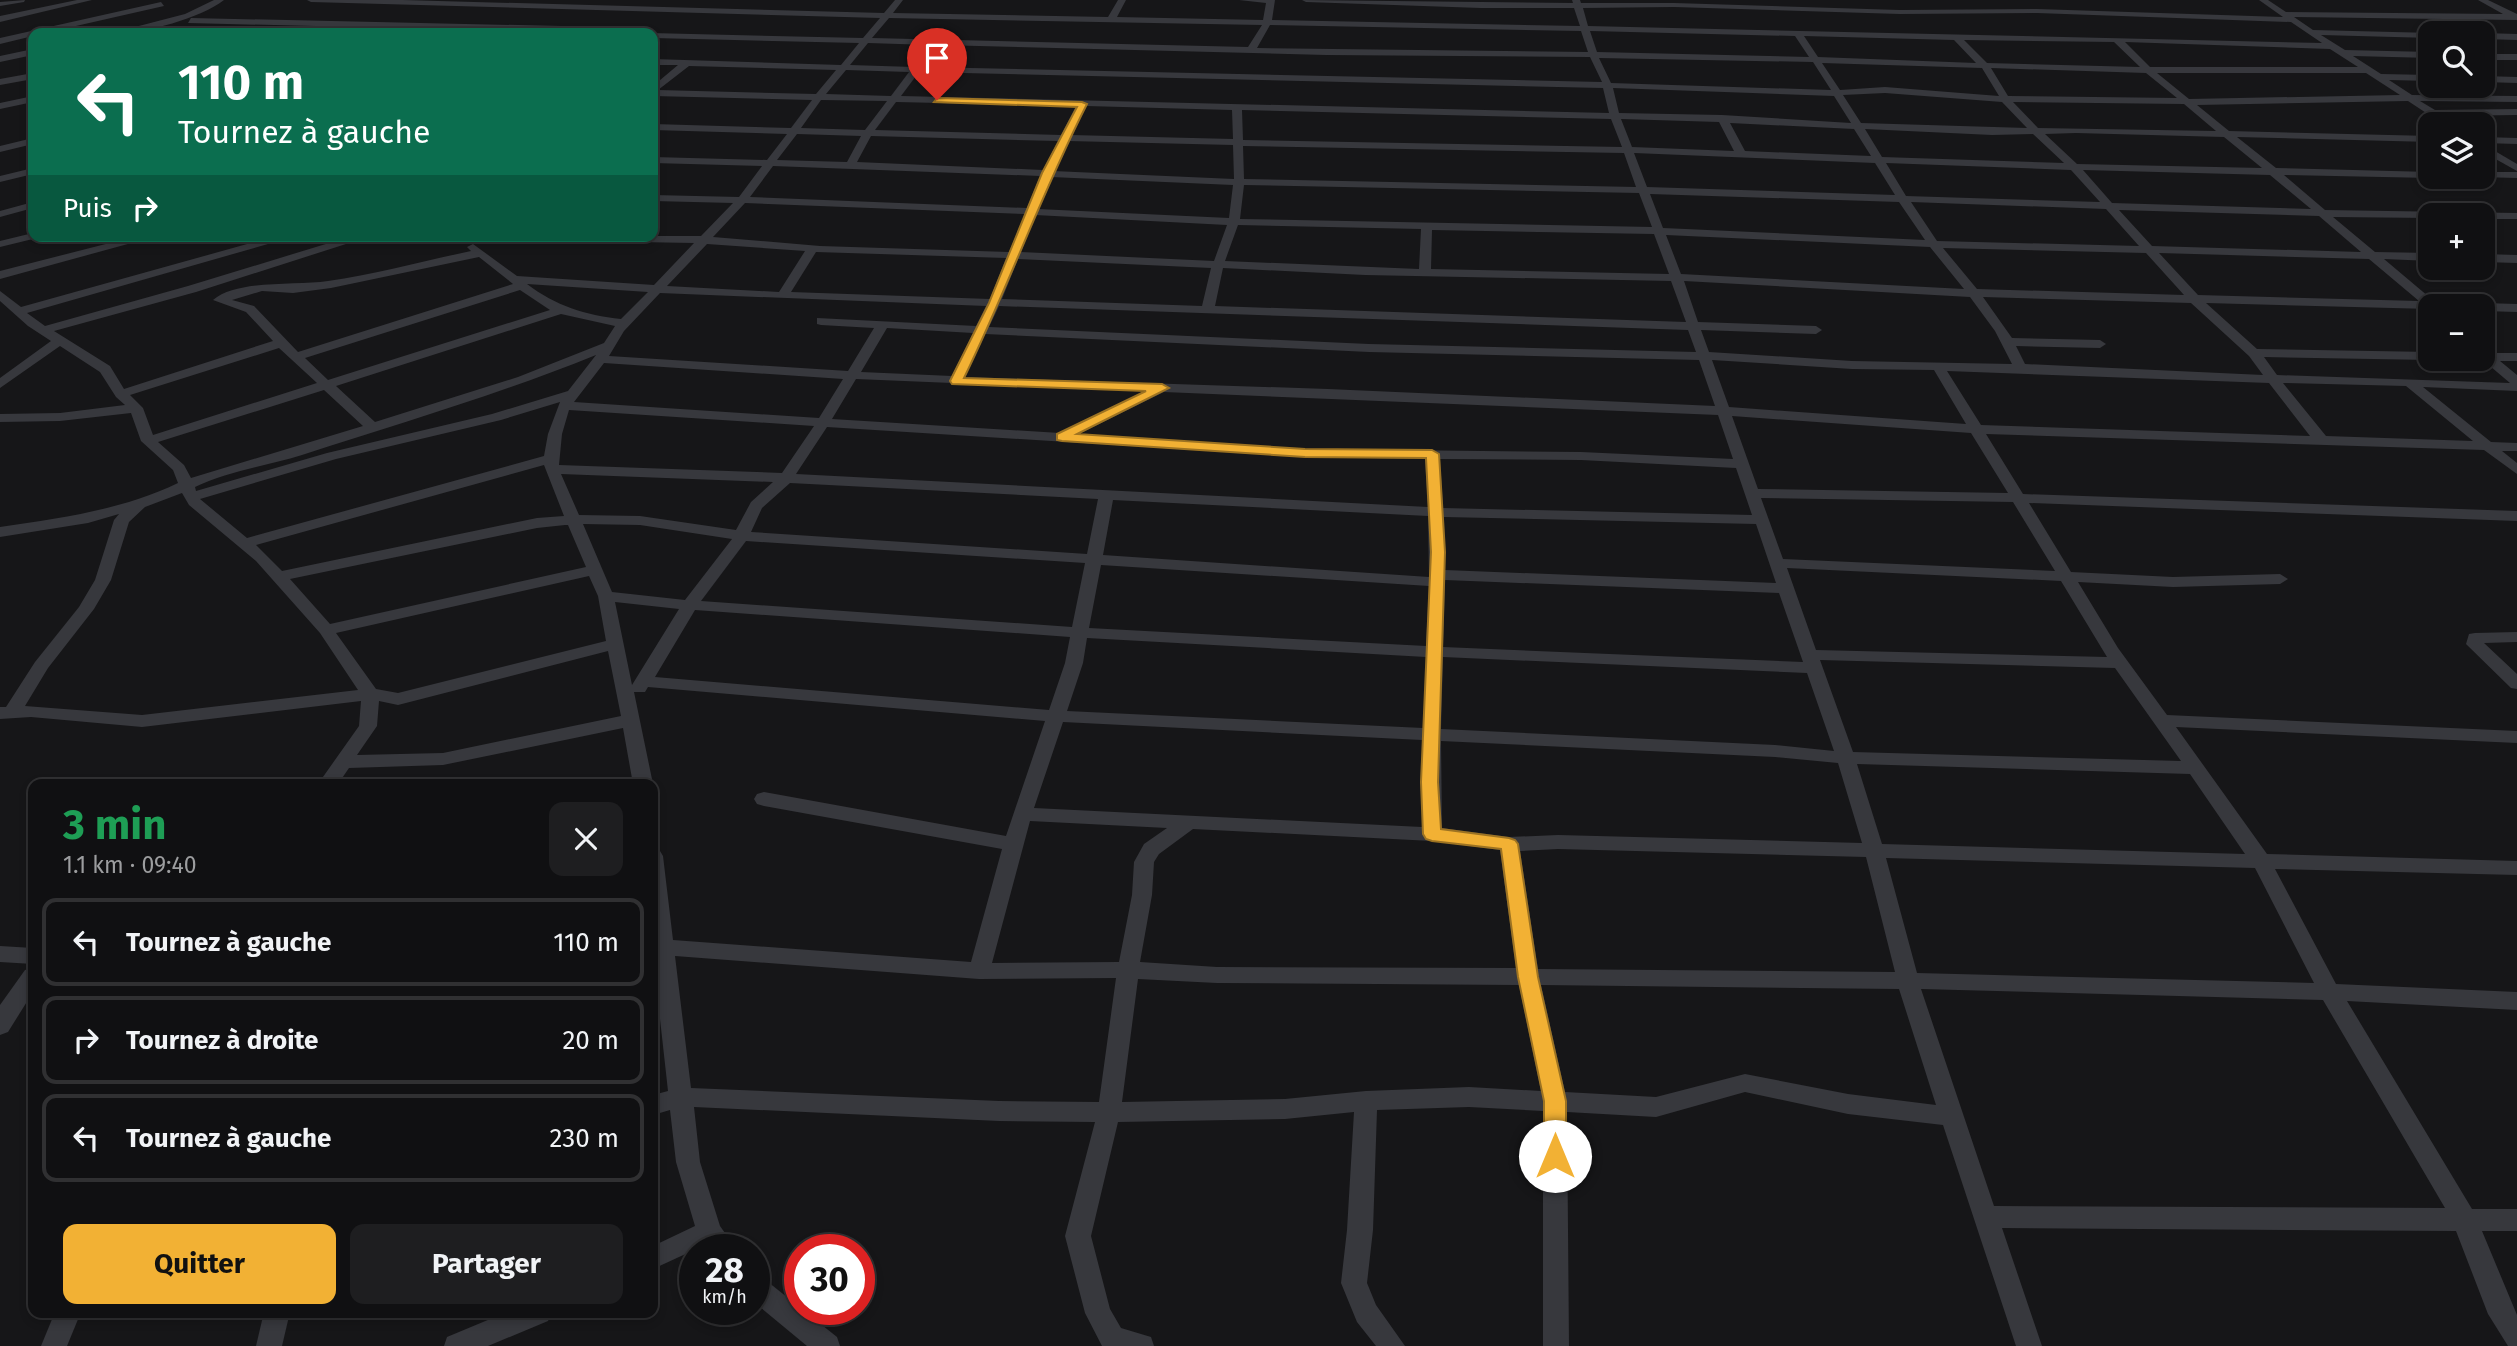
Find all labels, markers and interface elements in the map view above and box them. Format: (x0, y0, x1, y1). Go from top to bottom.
map controls (2418, 21, 2495, 371)
button: search (2418, 21, 2495, 98)
pin (907, 28, 967, 100)
icon: arrive (918, 39, 956, 77)
text: 110 m (178, 53, 304, 112)
icon: left (63, 56, 154, 147)
button: layers (2418, 112, 2495, 189)
text: Tournez à gauche (178, 113, 430, 151)
icon: right (126, 189, 164, 227)
text: Puis (63, 193, 112, 224)
button: + (2418, 203, 2495, 280)
button: − (2418, 294, 2495, 371)
text: 3 min (63, 800, 166, 850)
button: close (549, 802, 623, 876)
text: 1.1 km · 09:40 (63, 851, 197, 879)
icon: left (67, 923, 105, 961)
text: Tournez à gauche (126, 927, 331, 958)
text: 110 m (553, 927, 619, 958)
icon: right (67, 1021, 105, 1059)
text: Tournez à droite (126, 1025, 318, 1056)
text: 20 m (562, 1025, 619, 1056)
icon: left (67, 1119, 105, 1157)
position arrow (1518, 1119, 1592, 1193)
text: Tournez à gauche (126, 1123, 331, 1154)
text: 230 m (550, 1123, 619, 1154)
button: Quitter (63, 1224, 336, 1304)
button: Partager (350, 1224, 623, 1304)
speed limit sign: 30 (784, 1234, 875, 1325)
text: 28 (705, 1249, 744, 1291)
text: km/h (702, 1286, 747, 1308)

